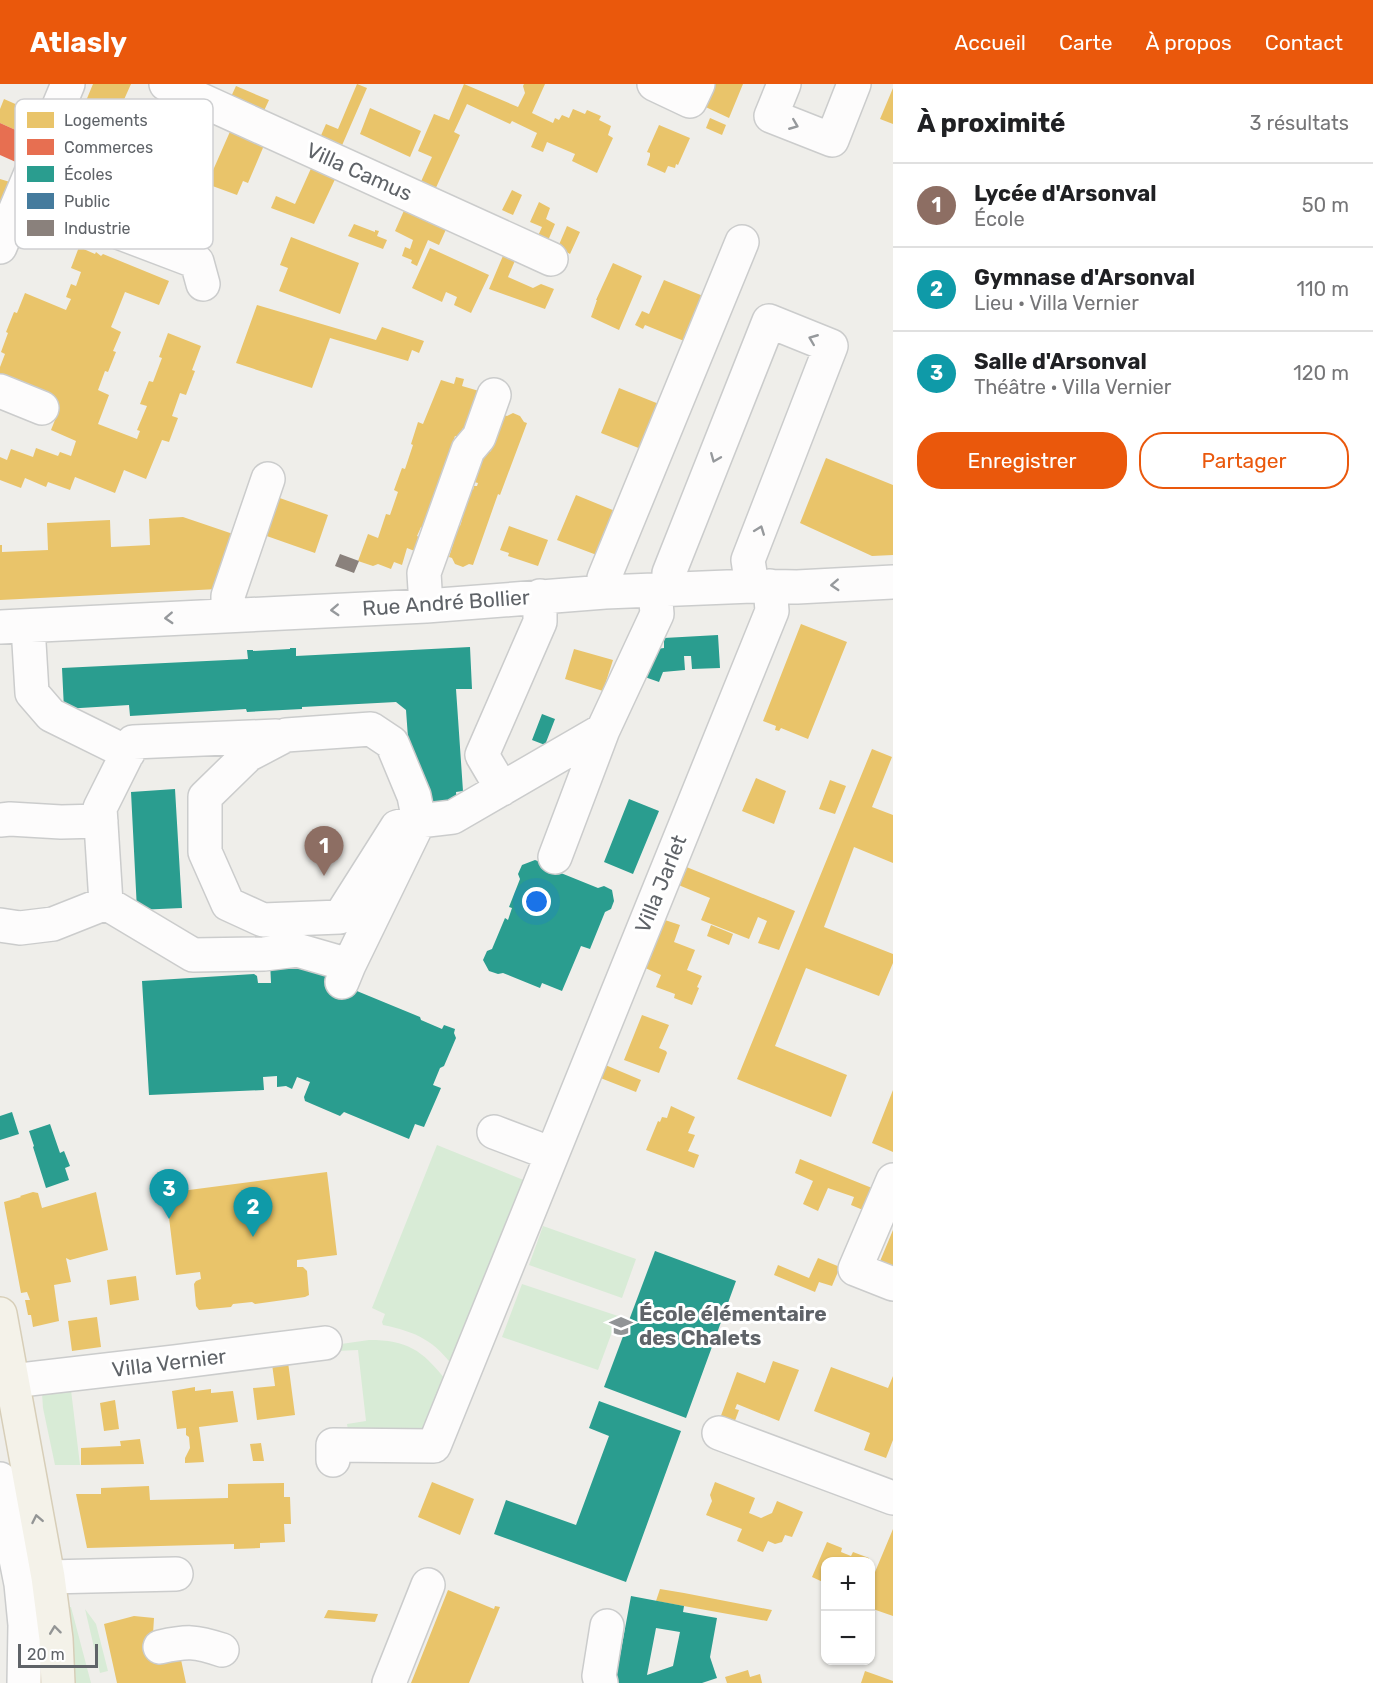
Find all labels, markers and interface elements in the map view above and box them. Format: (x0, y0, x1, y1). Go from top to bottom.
text: Atlasly (30, 26, 127, 59)
text: Accueil (954, 30, 1026, 55)
text: Carte (1059, 30, 1112, 55)
text: À propos (1145, 30, 1232, 55)
text: Contact (1265, 30, 1343, 55)
legend (15, 99, 213, 249)
text: À proximité (917, 108, 1066, 139)
text: Logements (64, 111, 148, 130)
text: 3 résultats (1250, 111, 1349, 135)
one-way arrow (787, 118, 798, 130)
street label: Villa Camus (302, 137, 416, 206)
text: Commerces (64, 138, 153, 157)
text: Écoles (64, 165, 113, 184)
text: Lycée d'Arsonval (974, 180, 1157, 207)
text: Public (64, 192, 110, 211)
text: 1 (932, 193, 941, 217)
text: 50 m (1302, 193, 1349, 217)
text: École (974, 207, 1025, 231)
text: Industrie (64, 219, 131, 238)
text: Gymnase d'Arsonval (974, 264, 1195, 291)
text: 2 (930, 277, 943, 301)
text: 110 m (1297, 277, 1349, 301)
text: Lieu · Villa Vernier (974, 291, 1139, 315)
one-way arrow (809, 334, 820, 346)
text: Salle d'Arsonval (974, 348, 1147, 375)
text: 3 (930, 361, 943, 385)
text: 120 m (1293, 361, 1349, 385)
text: Théâtre · Villa Vernier (974, 375, 1171, 399)
button: Enregistrer (917, 432, 1127, 489)
button: Partager (1139, 432, 1349, 489)
one-way arrow (710, 452, 722, 463)
one-way arrow (753, 525, 765, 536)
one-way arrow (830, 578, 839, 591)
street label: Rue André Bollier (361, 584, 531, 621)
one-way arrow (330, 604, 339, 617)
one-way arrow (165, 612, 174, 625)
pin: 1 (304, 826, 344, 876)
street label: Villa Jarlet (630, 831, 692, 936)
your location (522, 887, 551, 916)
pin: 3 (150, 1170, 188, 1219)
pin: 2 (234, 1188, 272, 1237)
place label: École élémentaire des Chalets (639, 1301, 827, 1350)
school or university icon: École élémentaire des Chalets (608, 1313, 634, 1339)
street label: Villa Vernier (110, 1343, 228, 1382)
one-way arrow (31, 1515, 44, 1525)
map controls (821, 1557, 875, 1665)
button: + (821, 1557, 875, 1611)
button: − (821, 1611, 875, 1665)
one-way arrow (49, 1625, 62, 1634)
scale bar (18, 1641, 98, 1668)
text: 20 m (27, 1645, 65, 1664)

